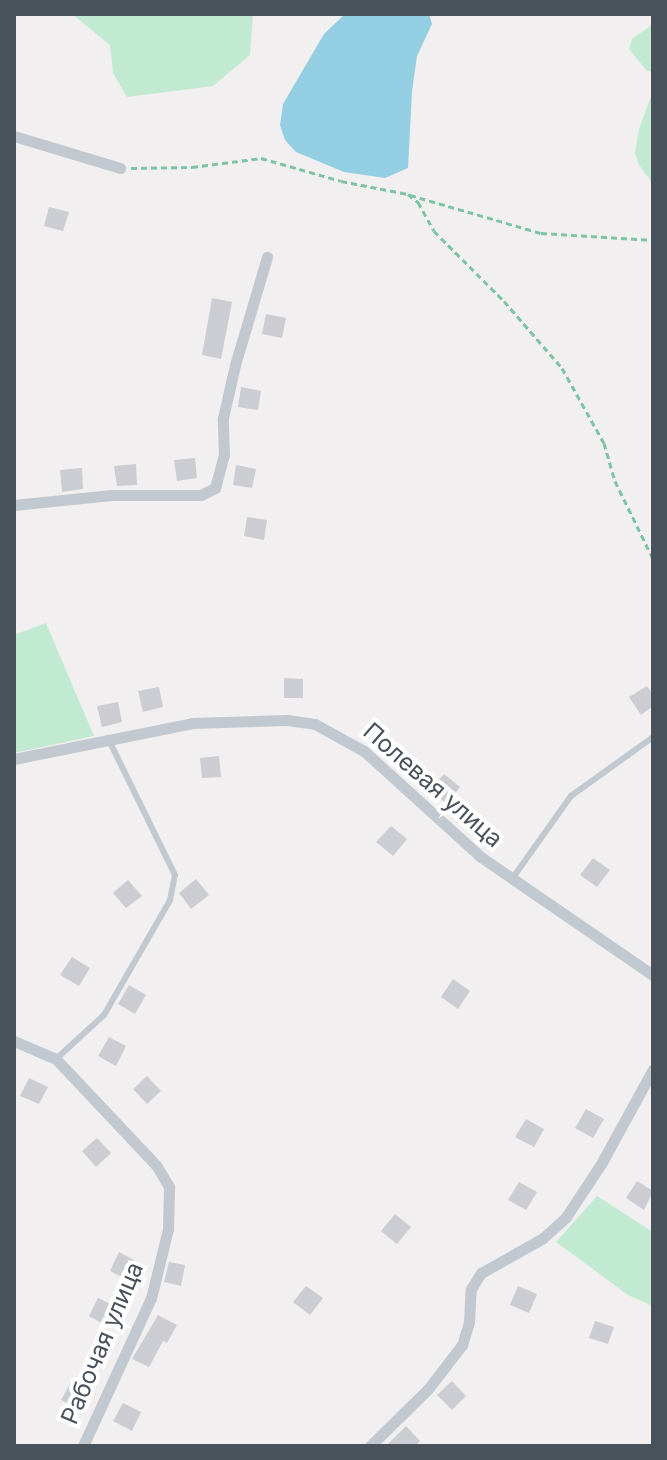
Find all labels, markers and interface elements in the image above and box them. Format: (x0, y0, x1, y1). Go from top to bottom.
street label: Полевая улица (357, 717, 509, 853)
street label: Рабочая улица (55, 1258, 149, 1428)

